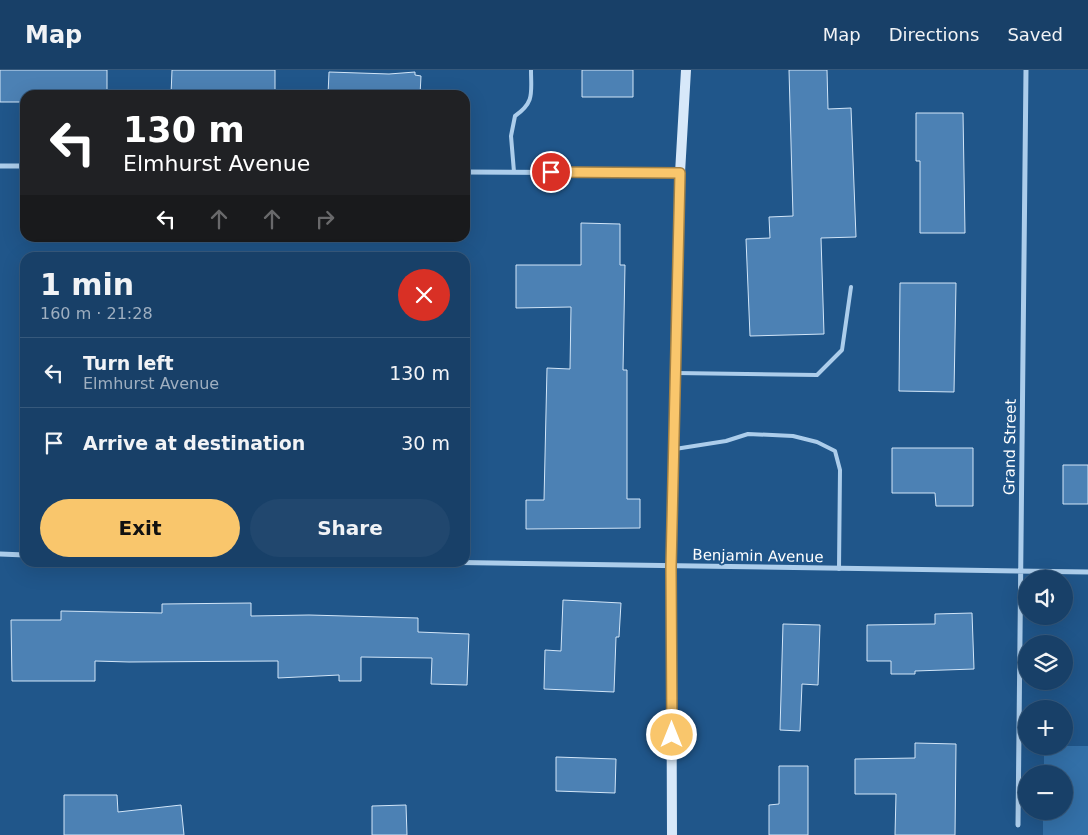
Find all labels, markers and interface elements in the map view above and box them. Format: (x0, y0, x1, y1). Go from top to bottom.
text: Map (25, 21, 82, 49)
text: Map (823, 24, 861, 45)
text: Directions (889, 24, 979, 45)
text: Saved (1007, 24, 1063, 45)
icon: left (40, 110, 105, 175)
text: 130 m (123, 110, 245, 150)
text: Elmhurst Avenue (123, 151, 310, 176)
pin (530, 151, 572, 193)
icon: arrive (537, 158, 565, 186)
icon: left (152, 205, 180, 233)
icon: ahead (205, 205, 233, 233)
icon: ahead (258, 205, 286, 233)
icon: right (311, 205, 339, 233)
text: 1 min (40, 267, 134, 302)
button: close (398, 269, 450, 321)
text: 160 m · 21:28 (40, 304, 153, 323)
text: Turn left (83, 352, 174, 374)
icon: left (40, 359, 68, 387)
text: 130 m (389, 362, 450, 384)
text: Elmhurst Avenue (83, 374, 219, 393)
street label: Grand Street (1000, 399, 1020, 495)
icon: arrive (40, 429, 68, 457)
text: Arrive at destination (83, 432, 305, 454)
text: 30 m (401, 432, 450, 454)
button: Exit (40, 499, 240, 557)
button: Share (250, 499, 450, 557)
street label: Benjamin Avenue (692, 546, 824, 566)
map controls (1018, 570, 1073, 820)
button: sound (1018, 570, 1073, 625)
button: layers (1018, 635, 1073, 690)
button: + (1018, 700, 1073, 755)
position arrow (645, 708, 697, 760)
button: − (1018, 765, 1073, 820)

